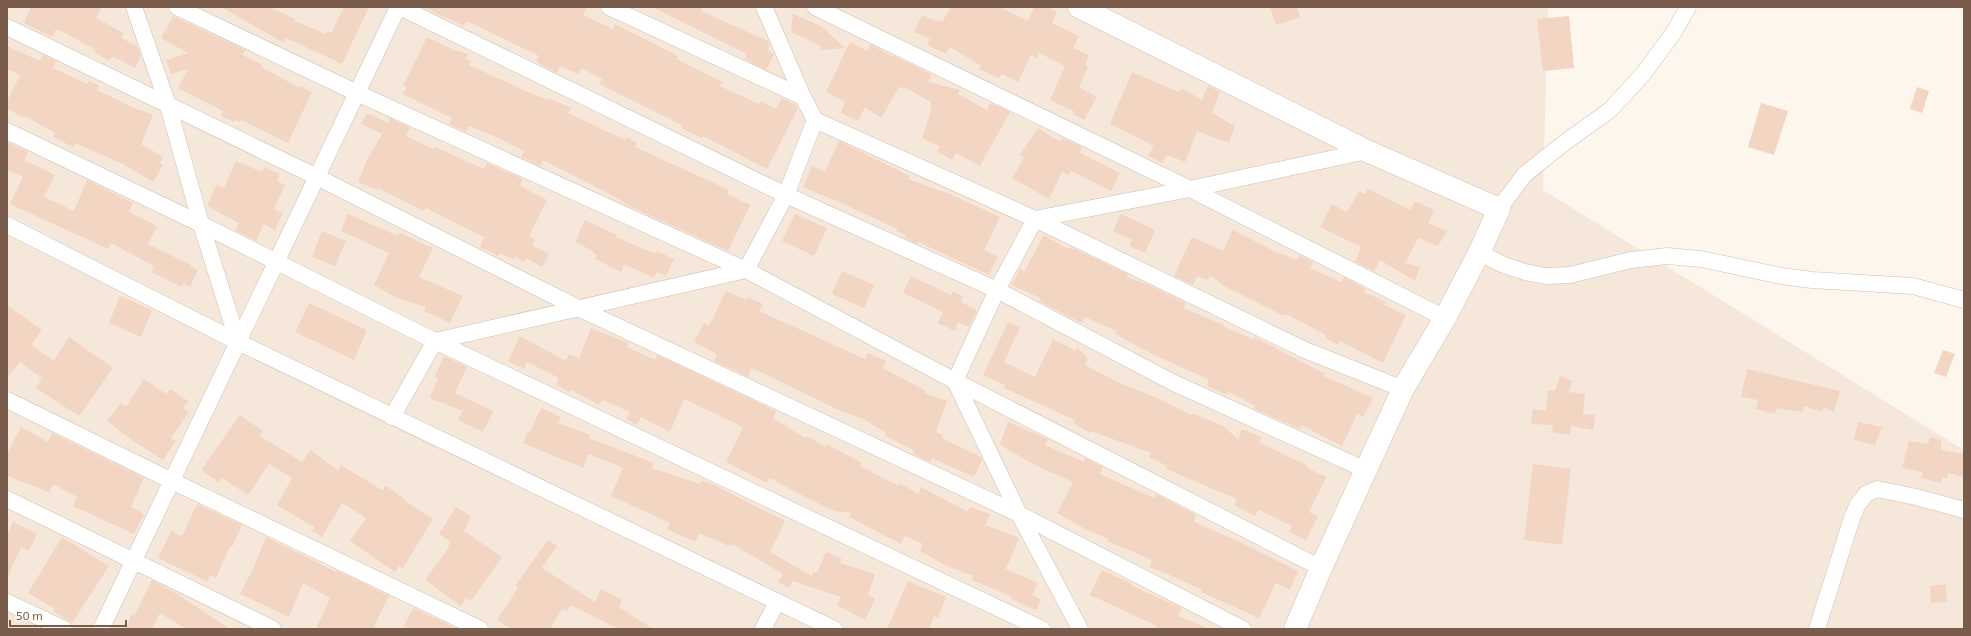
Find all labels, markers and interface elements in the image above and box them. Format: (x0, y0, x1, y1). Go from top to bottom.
scale bar (10, 602, 126, 628)
text: 50 m (16, 608, 43, 622)

